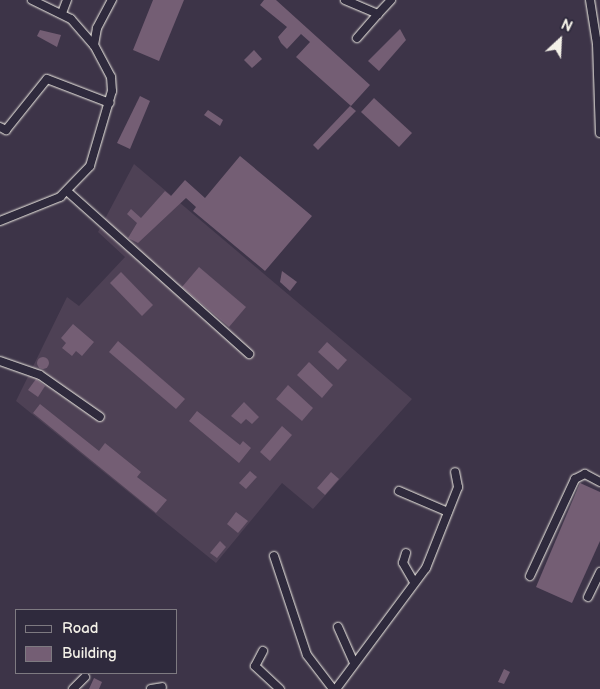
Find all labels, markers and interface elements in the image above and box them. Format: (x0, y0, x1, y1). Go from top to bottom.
north arrow (535, 15, 585, 65)
text: N (558, 16, 575, 36)
legend (15, 609, 178, 674)
text: Road (62, 619, 98, 638)
text: Building (62, 644, 117, 663)

